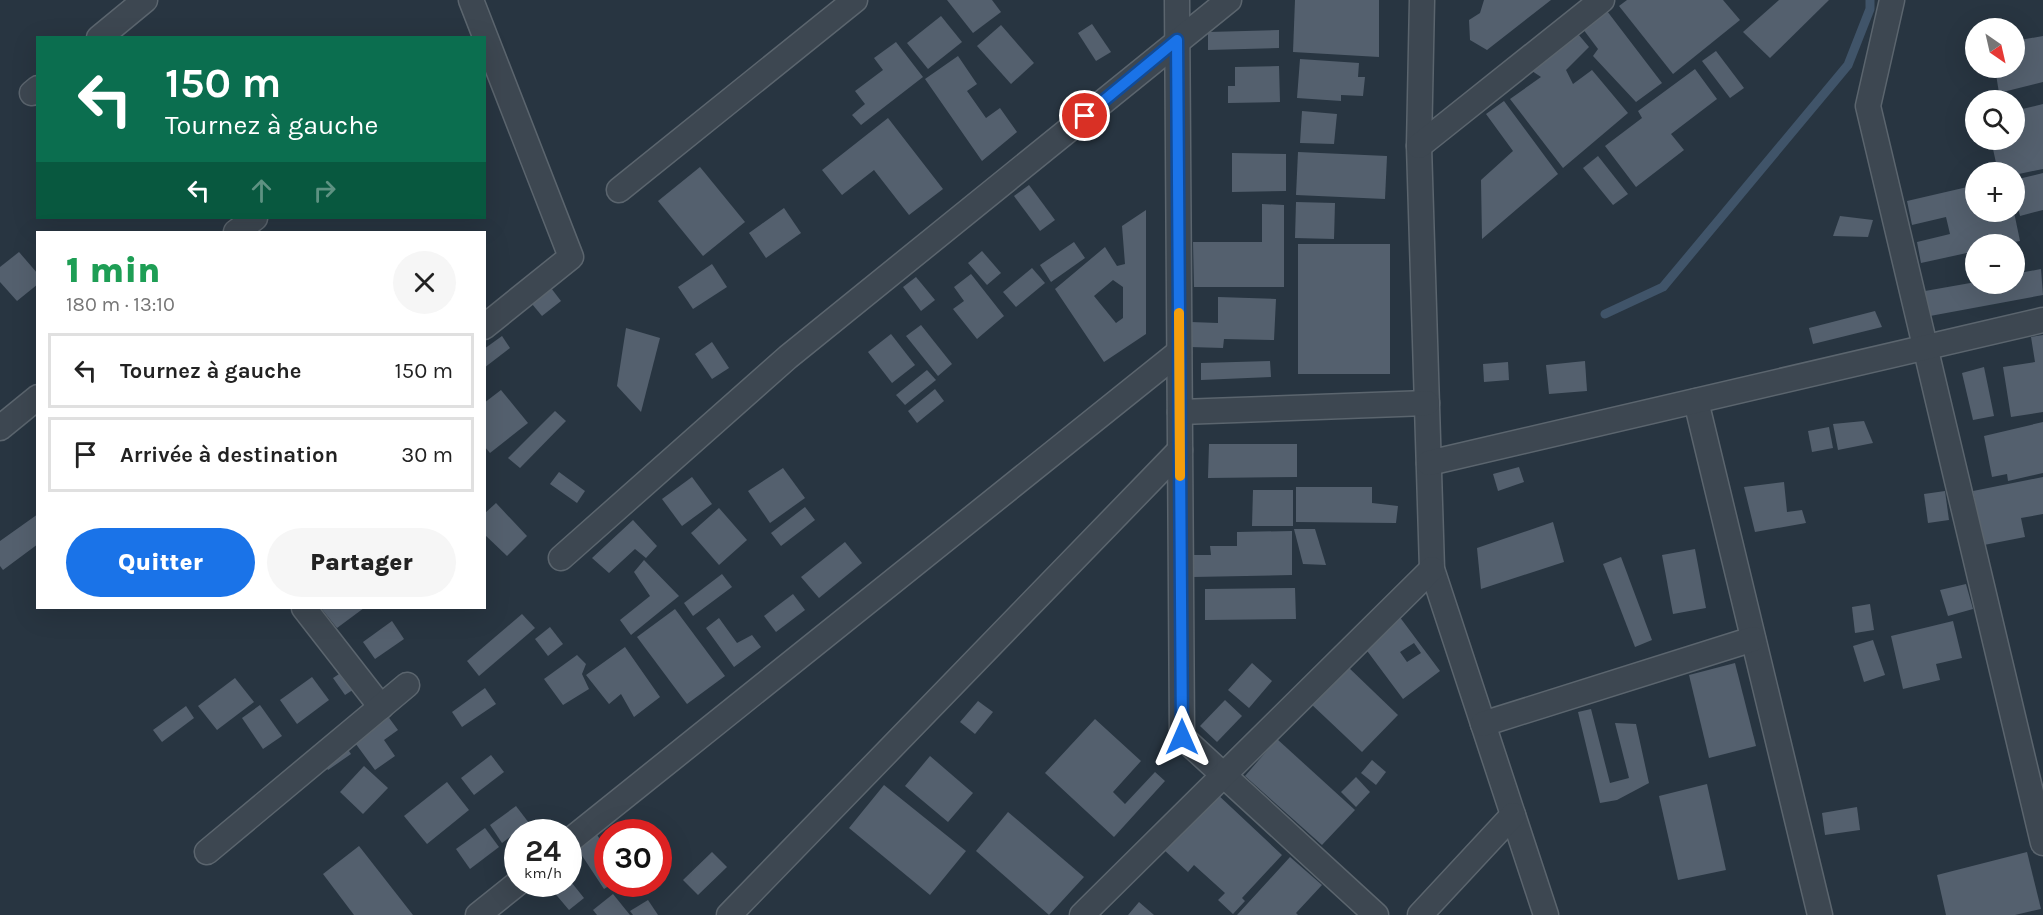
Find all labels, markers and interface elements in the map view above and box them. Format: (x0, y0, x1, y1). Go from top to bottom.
north arrow (1965, 18, 2025, 78)
map controls (1965, 18, 2025, 294)
text: 150 m (165, 58, 281, 108)
icon: left (66, 60, 144, 138)
pin (1059, 90, 1110, 141)
button: search (1965, 90, 2025, 150)
icon: arrive (1068, 99, 1101, 132)
text: Tournez à gauche (165, 109, 378, 141)
button: + (1965, 162, 2025, 222)
icon: left (182, 174, 215, 207)
icon: ahead (245, 174, 278, 207)
icon: right (308, 174, 341, 207)
button: − (1965, 234, 2025, 294)
text: 1 min (66, 249, 160, 291)
button: close (393, 251, 456, 314)
text: 180 m · 13:10 (66, 293, 175, 316)
icon: left (69, 354, 102, 387)
text: Tournez à gauche (120, 358, 301, 384)
text: 150 m (394, 358, 453, 384)
icon: arrive (69, 438, 102, 471)
text: Arrivée à destination (120, 442, 338, 468)
text: 30 m (401, 442, 453, 468)
button: Quitter (66, 528, 255, 597)
button: Partager (267, 528, 456, 597)
position arrow (1150, 705, 1214, 769)
speed limit sign: 30 (594, 819, 672, 897)
text: 24 (525, 833, 561, 869)
text: km/h (524, 864, 562, 882)

